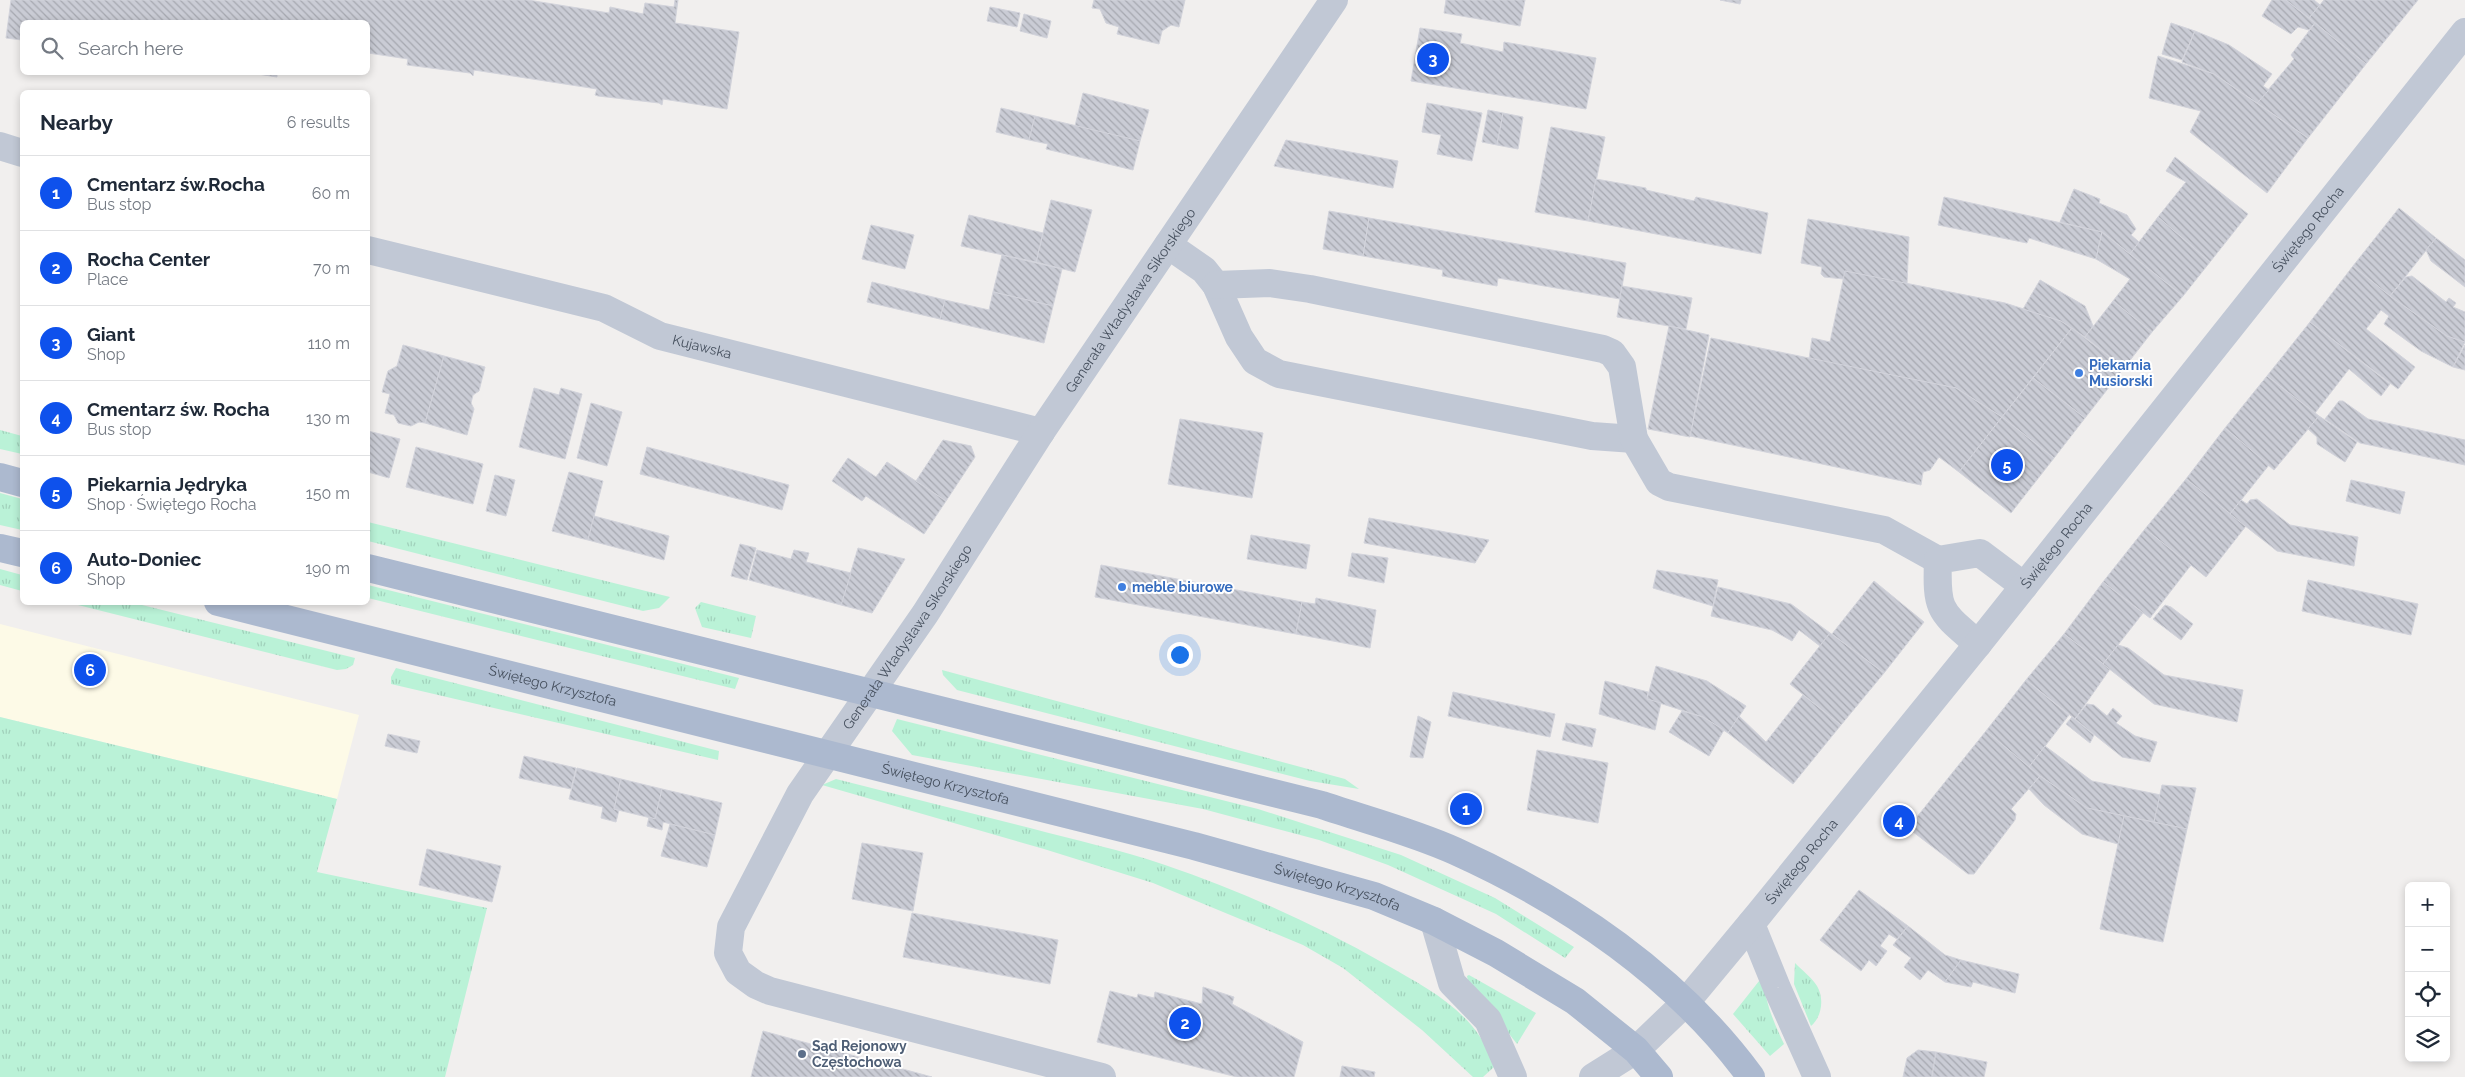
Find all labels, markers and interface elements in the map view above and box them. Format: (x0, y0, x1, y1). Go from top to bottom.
search box (20, 20, 370, 75)
icon: search (38, 34, 66, 62)
text: Search here (78, 37, 184, 59)
pin: 3 (1417, 40, 1449, 78)
text: Nearby (40, 110, 113, 135)
text: 6 results (287, 113, 350, 132)
text: Cmentarz św.Rocha (87, 173, 265, 195)
street label: Świętego Rocha (2268, 183, 2347, 275)
text: 1 (52, 184, 60, 203)
text: 60 m (312, 184, 350, 203)
text: Bus stop (87, 195, 151, 214)
street label: Generała Władysława Sikorskiego (1062, 205, 1199, 396)
text: Rocha Center (87, 248, 210, 270)
text: 2 (51, 259, 61, 278)
text: 70 m (313, 259, 350, 278)
text: Place (87, 270, 128, 289)
text: Giant (87, 323, 135, 345)
street label: Kujawska (671, 331, 733, 362)
text: 3 (52, 334, 60, 353)
text: 110 m (308, 334, 350, 353)
text: Shop (87, 345, 125, 364)
place label: Piekarnia Musiorski (2089, 357, 2152, 389)
marker: Piekarnia Musiorski (2073, 367, 2085, 379)
text: Cmentarz św. Rocha (87, 398, 270, 420)
text: 4 (51, 409, 61, 428)
text: 130 m (306, 409, 350, 428)
text: Bus stop (87, 420, 151, 439)
pin: 5 (1991, 446, 2023, 484)
text: Piekarnia Jędryka (87, 473, 247, 495)
text: 5 (52, 484, 60, 503)
text: 150 m (306, 484, 350, 503)
text: Shop · Świętego Rocha (87, 495, 257, 514)
street label: Świętego Rocha (2017, 499, 2095, 592)
street label: Generała Władysława Sikorskiego (839, 542, 975, 733)
text: Auto-Doniec (87, 548, 201, 570)
text: 6 (51, 559, 61, 578)
text: 190 m (305, 559, 350, 578)
text: Shop (87, 570, 125, 589)
place label: meble biurowe (1132, 579, 1234, 595)
marker: meble biurowe (1116, 581, 1128, 593)
your location (1167, 642, 1193, 668)
pin: 6 (74, 651, 106, 689)
street label: Świętego Krzysztofa (487, 661, 618, 709)
street label: Świętego Krzysztofa (880, 759, 1011, 808)
pin: 1 (1450, 790, 1482, 828)
pin: 4 (1883, 802, 1915, 840)
street label: Świętego Rocha (1761, 816, 1841, 907)
street label: Świętego Krzysztofa (1272, 860, 1403, 914)
map controls (2405, 882, 2450, 1062)
button: + (2405, 882, 2450, 927)
button: − (2405, 927, 2450, 972)
button: locate (2405, 972, 2450, 1017)
pin: 2 (1169, 1004, 1201, 1042)
button: layers (2405, 1017, 2450, 1062)
place label: Sąd Rejonowy Częstochowa (812, 1038, 907, 1070)
marker: Sąd Rejonowy Częstochowa (796, 1048, 808, 1060)

